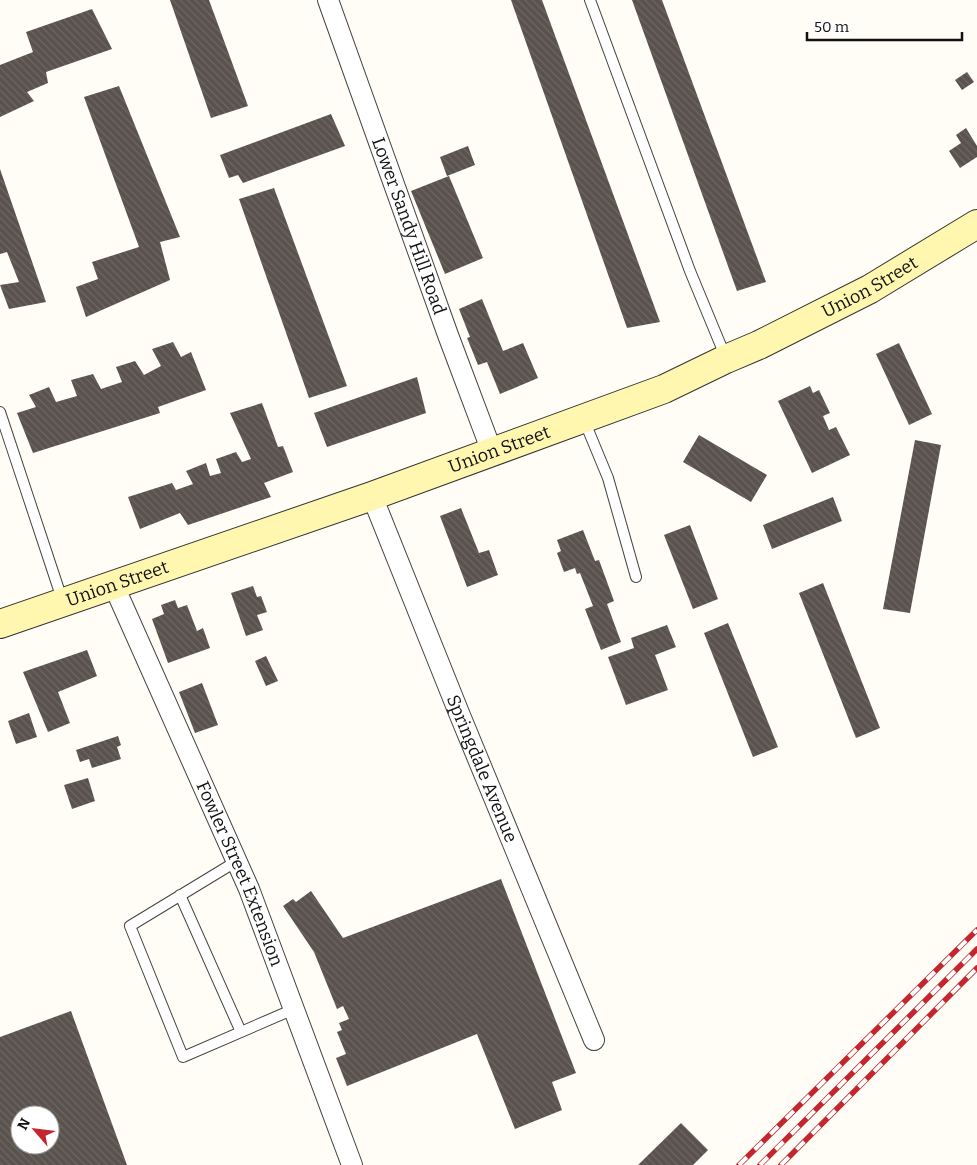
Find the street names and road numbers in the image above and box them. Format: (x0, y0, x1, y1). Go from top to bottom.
street label: Lower Sandy Hill Road (367, 134, 451, 318)
street label: Union Street (818, 251, 922, 323)
street label: Union Street (446, 421, 554, 478)
street label: Union Street (63, 556, 172, 611)
street label: Springdale Avenue (442, 692, 522, 846)
street label: Fowler Street Extension (191, 778, 288, 970)

